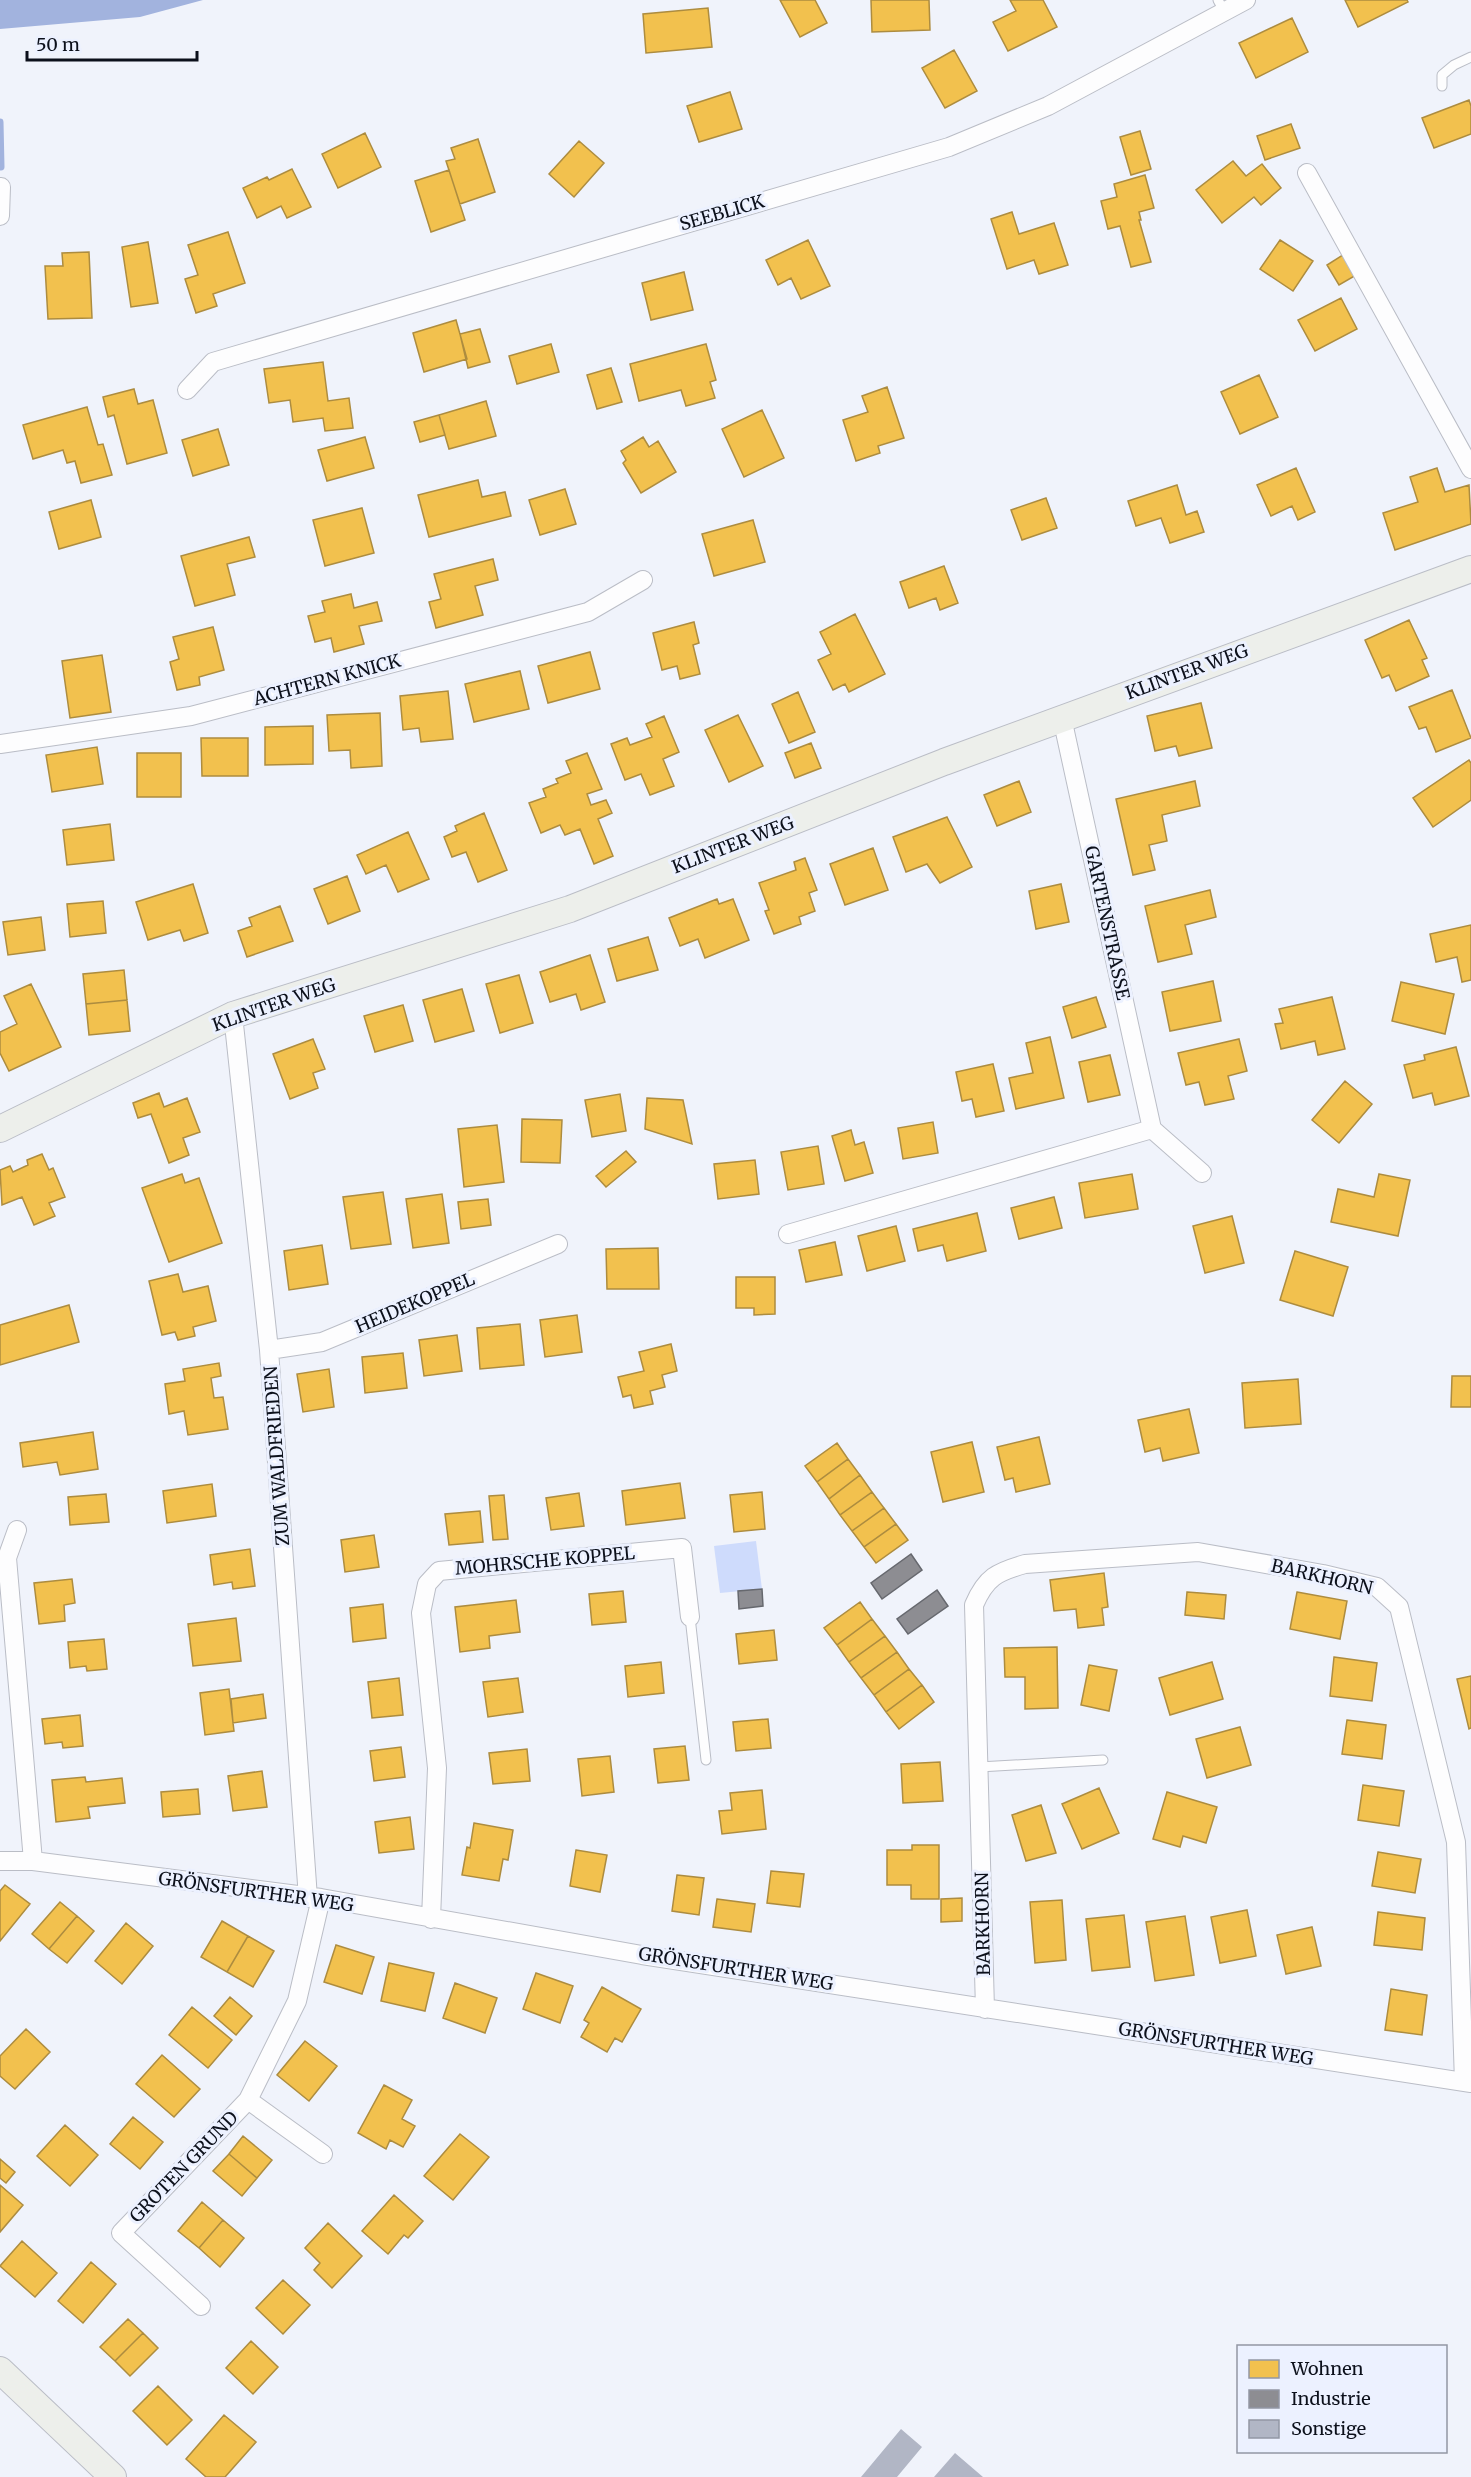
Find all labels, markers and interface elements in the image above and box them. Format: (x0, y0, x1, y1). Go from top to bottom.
scale bar (27, 24, 196, 62)
text: 50 m (36, 33, 80, 56)
street label: SEEBLICK (677, 189, 767, 236)
street label: KLINTER WEG (1122, 639, 1251, 704)
street label: ACHTERN KNICK (250, 649, 403, 710)
street label: KLINTER WEG (669, 811, 797, 878)
street label: GARTENSTRASSE (1080, 844, 1135, 1003)
street label: KLINTER WEG (209, 973, 338, 1036)
street label: HEIDEKOPPEL (352, 1267, 478, 1338)
street label: ZUM WALDFRIEDEN (259, 1365, 294, 1547)
street label: MOHRSCHE KOPPEL (454, 1541, 636, 1580)
street label: BARKHORN (1269, 1554, 1375, 1599)
street label: GRÖNSFURTHER WEG (157, 1866, 355, 1917)
street label: BARKHORN (970, 1872, 995, 1976)
street label: GRÖNSFURTHER WEG (637, 1942, 835, 1995)
street label: GRÖNSFURTHER WEG (1117, 2017, 1315, 2070)
street label: GROTEN GRUND (125, 2106, 243, 2227)
legend (1237, 2345, 1447, 2453)
text: Wohnen (1290, 2357, 1364, 2380)
text: Industrie (1291, 2387, 1371, 2410)
text: Sonstige (1291, 2417, 1366, 2440)

